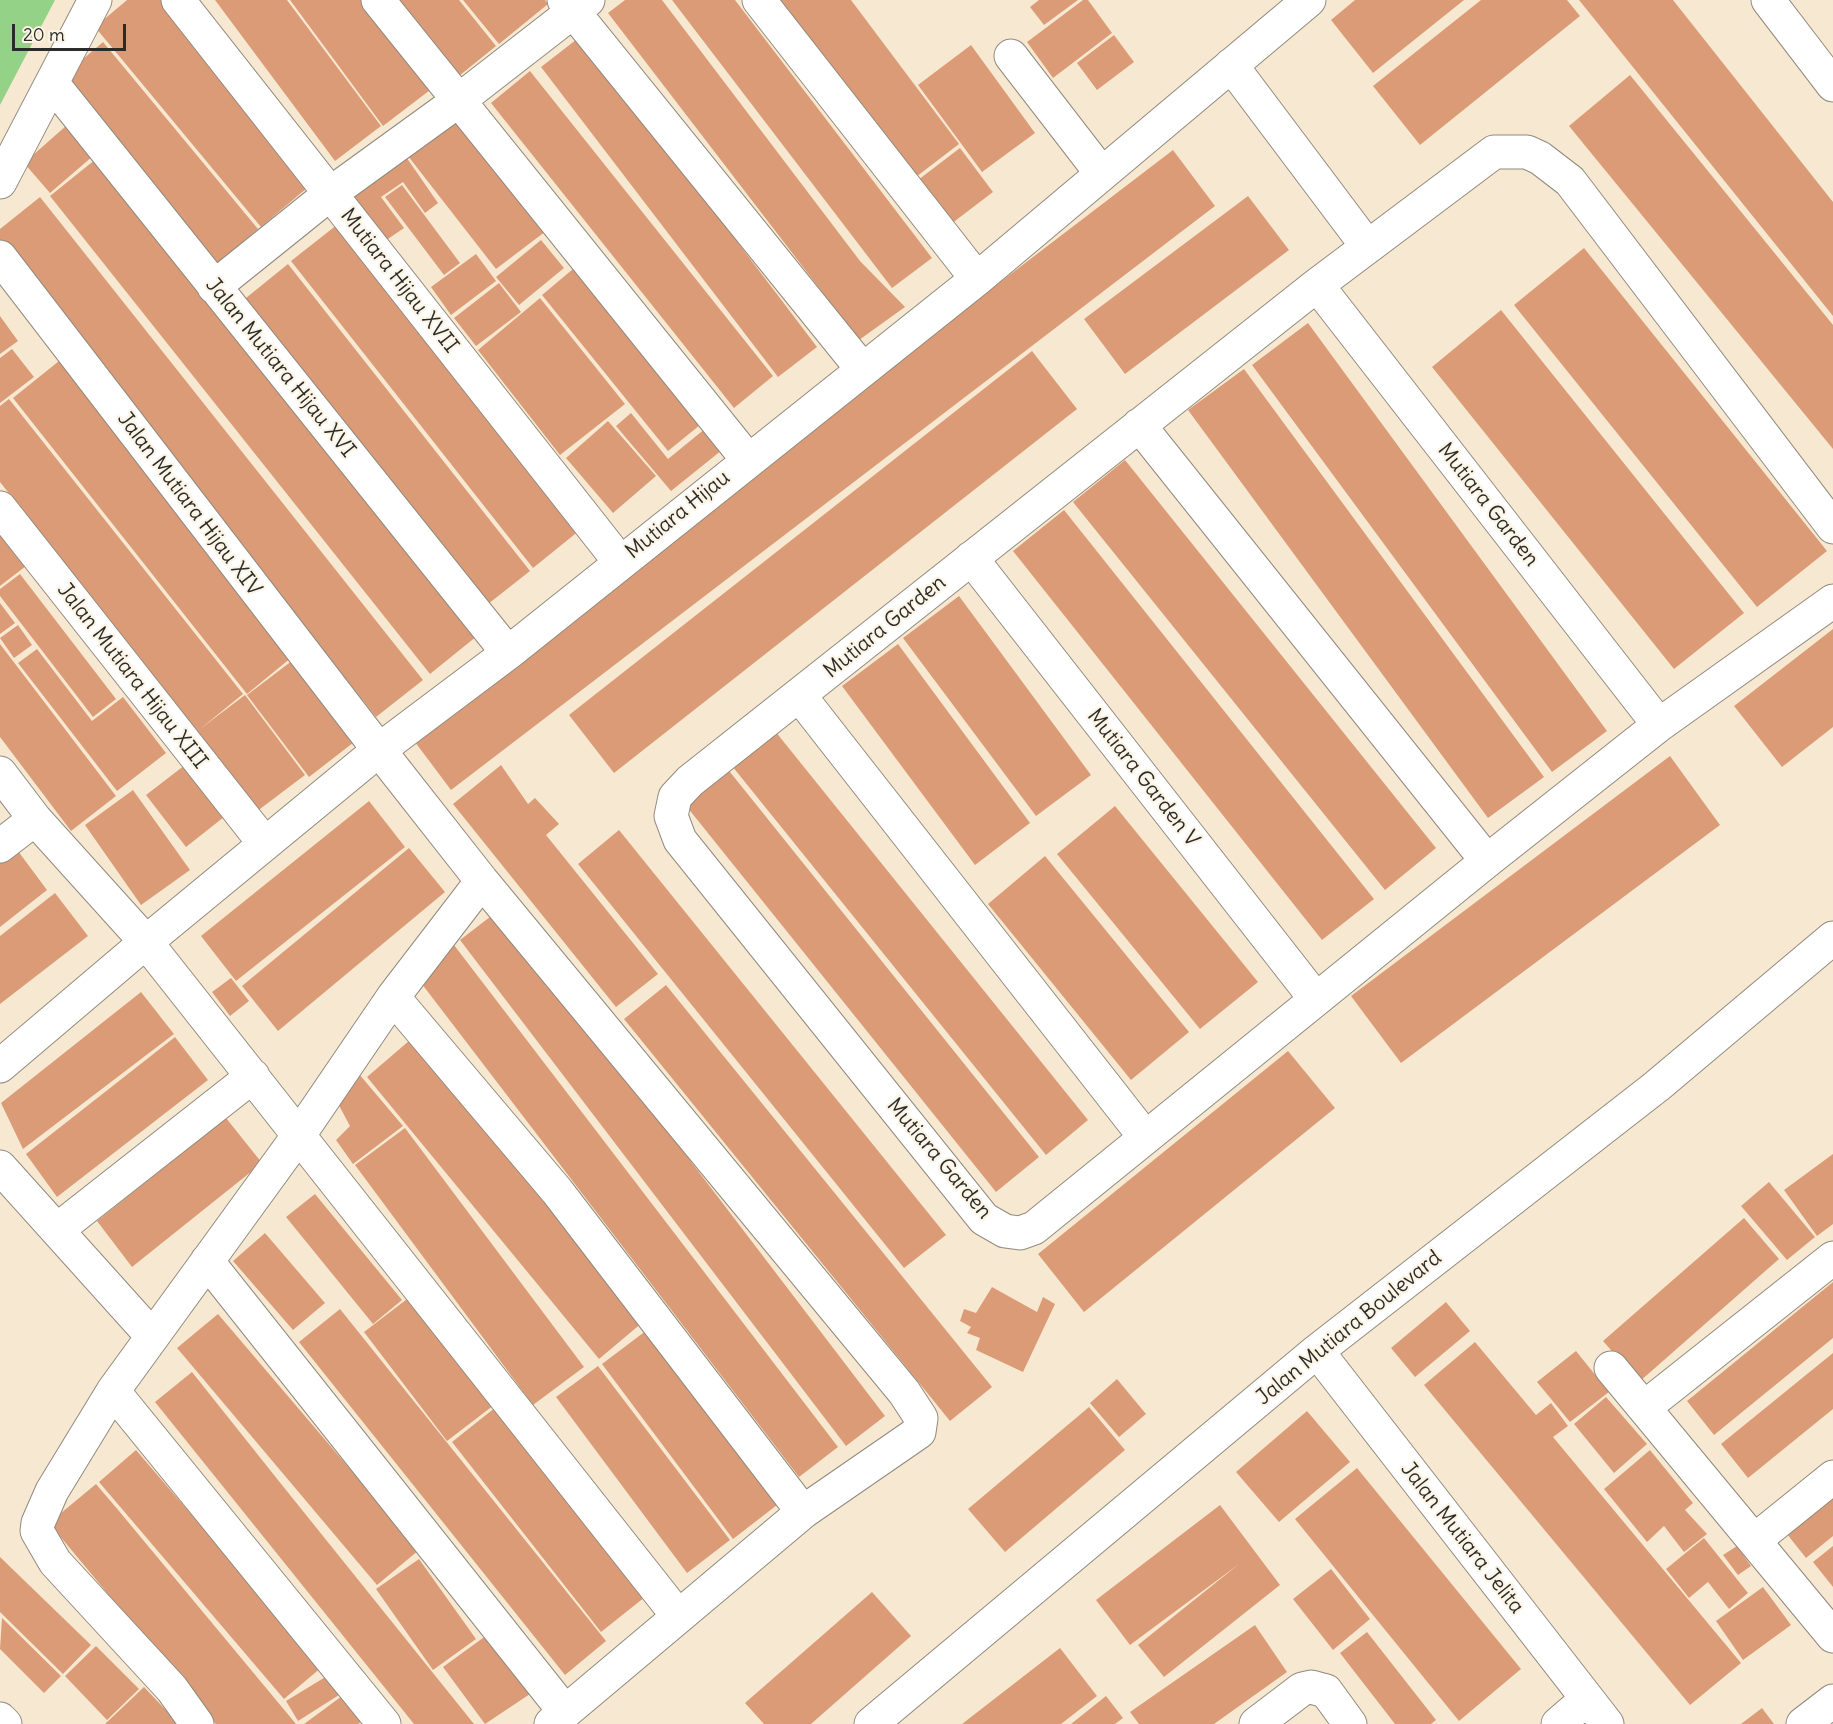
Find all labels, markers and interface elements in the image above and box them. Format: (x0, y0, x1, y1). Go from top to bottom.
scale bar (15, 12, 129, 50)
text: 20 m (23, 23, 65, 46)
street label: Mutiara Hijau XVII (335, 204, 463, 358)
street label: Jalan Mutiara Hijau XVI (200, 273, 360, 463)
street label: Jalan Mutiara Hijau XIV (112, 407, 266, 601)
street label: Mutiara Garden (1432, 438, 1544, 572)
street label: Mutiara Hijau (621, 465, 735, 565)
street label: Mutiara Garden (819, 570, 951, 684)
street label: Jalan Mutiara Hijau XIII (52, 578, 212, 774)
street label: Mutiara Garden V (1081, 704, 1205, 852)
street label: Mutiara Garden (881, 1094, 997, 1224)
street label: Jalan Mutiara Boulevard (1251, 1245, 1447, 1411)
street label: Jalan Mutiara Jelita (1395, 1457, 1529, 1619)

